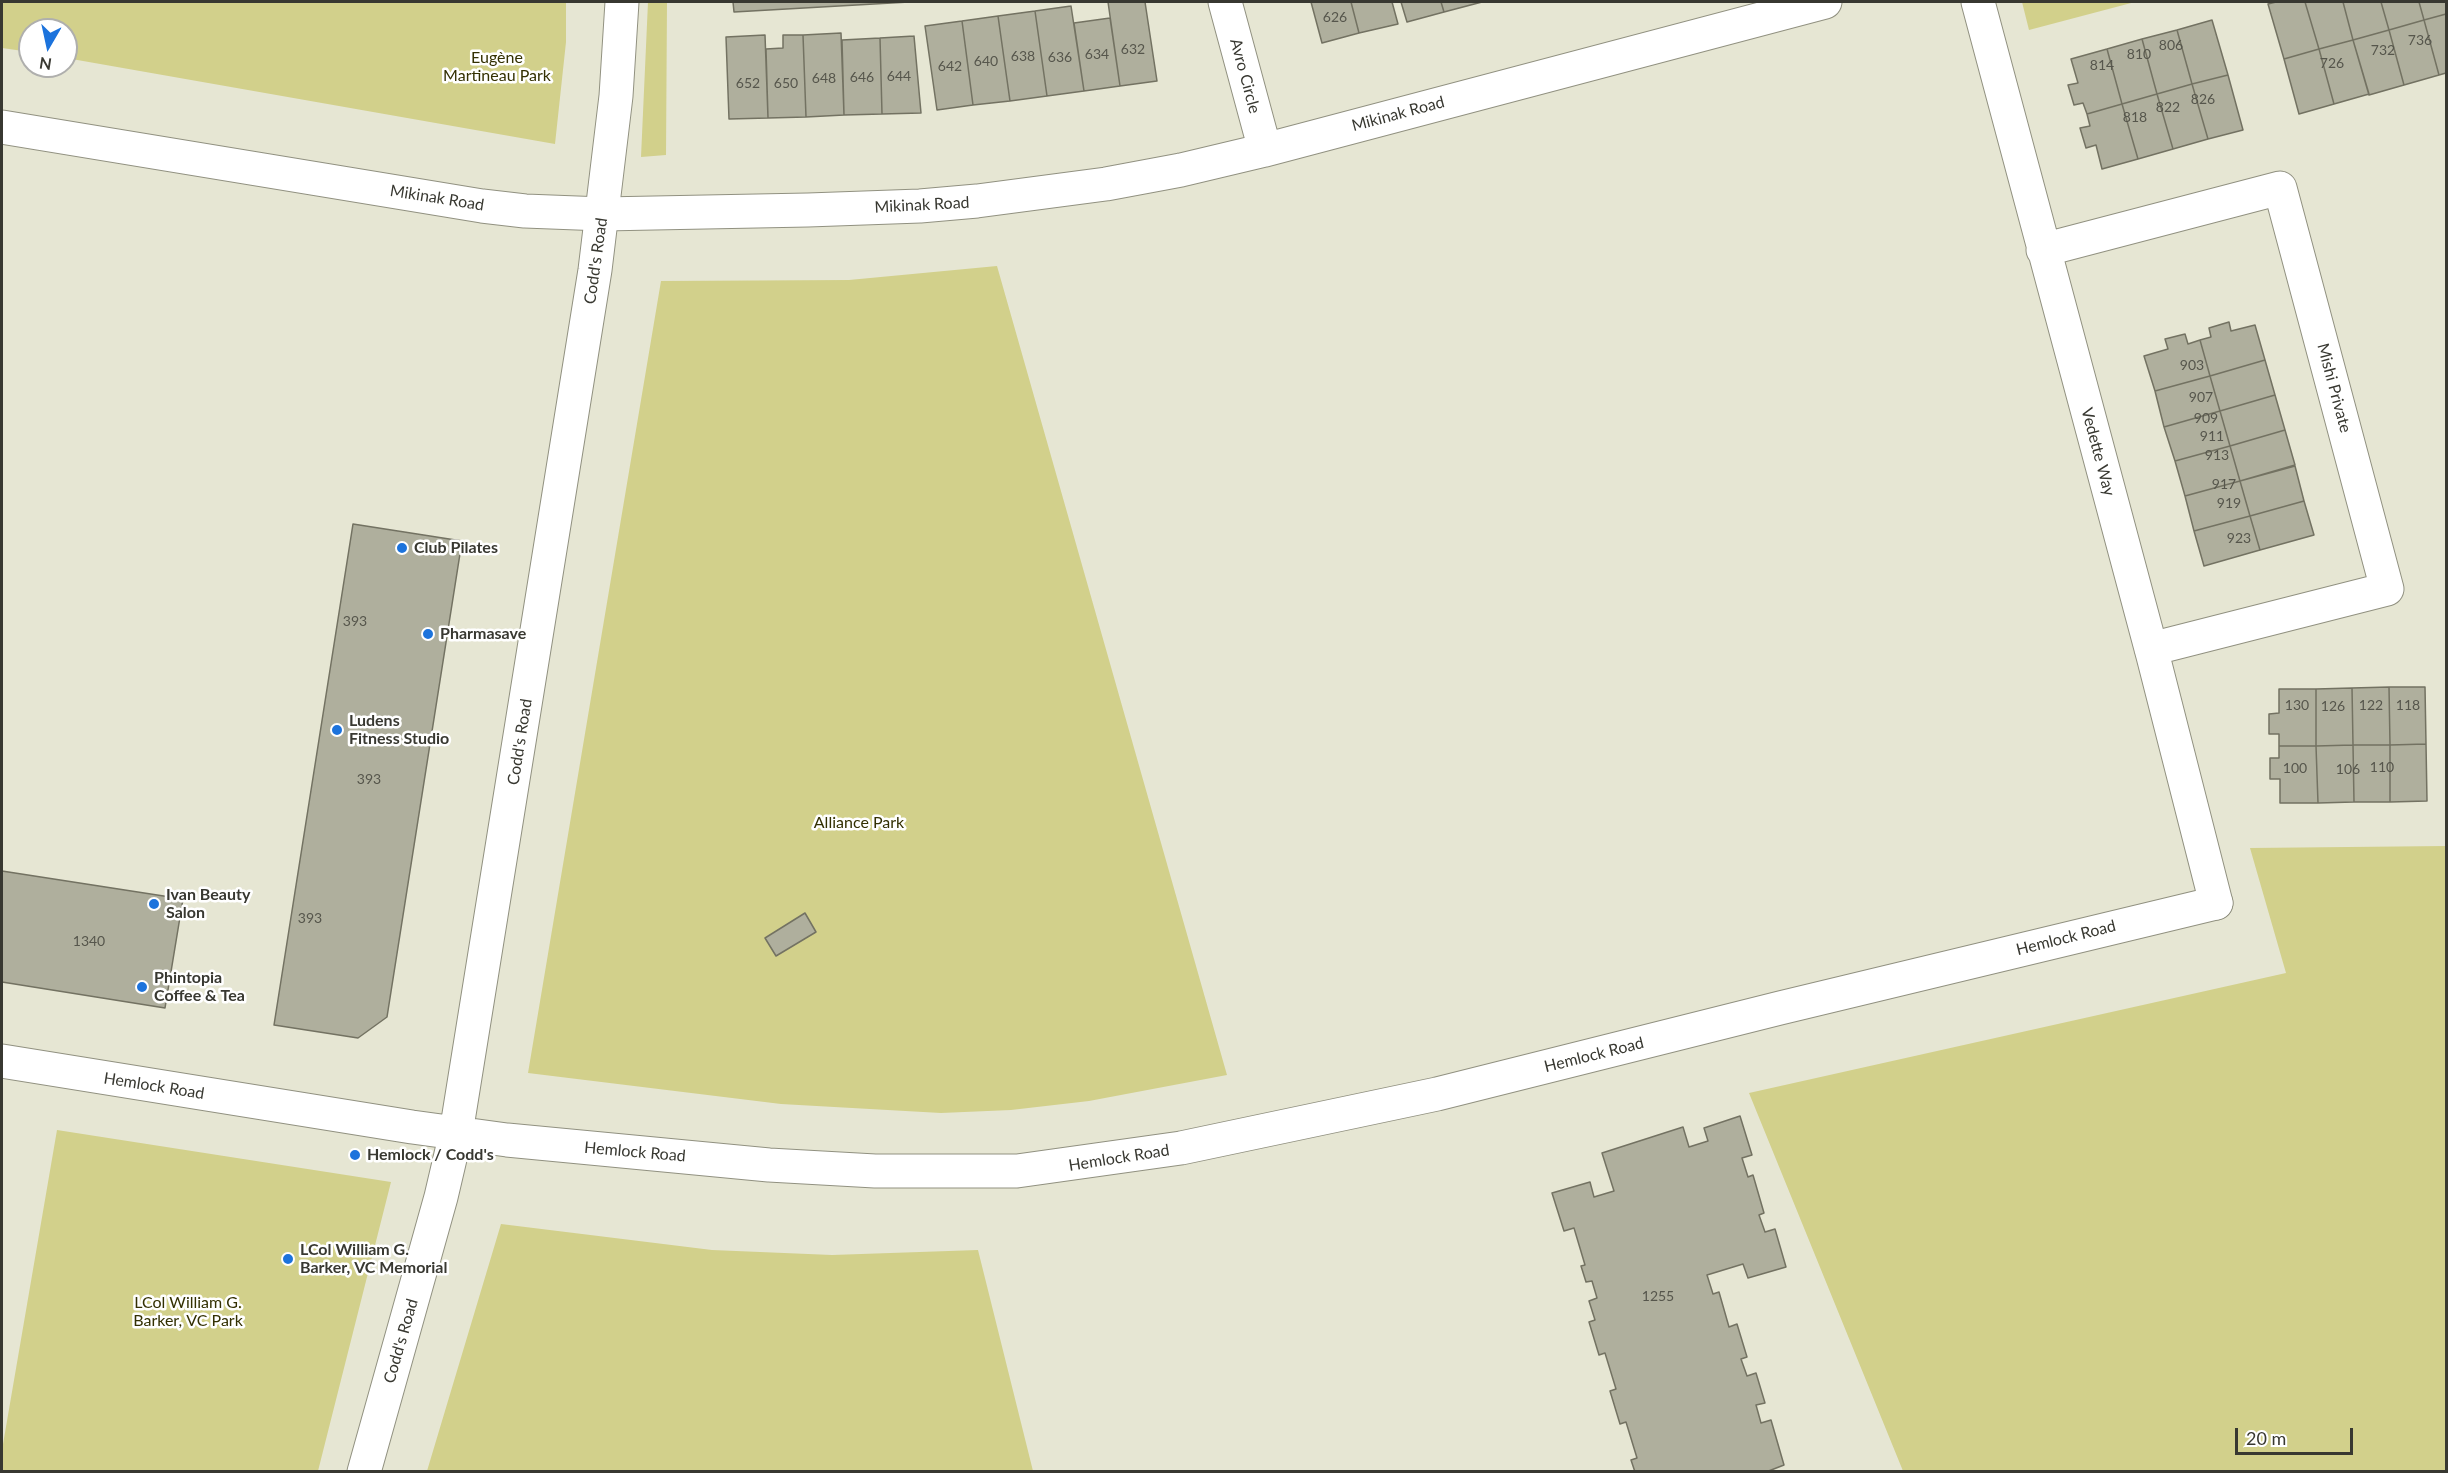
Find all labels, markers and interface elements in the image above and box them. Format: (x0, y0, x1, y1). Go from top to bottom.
house number: 626 (1323, 9, 1347, 25)
north arrow (18, 18, 78, 78)
house number: 736 (2408, 32, 2432, 48)
street label: Avro Circle (1226, 36, 1264, 116)
house number: 806 (2159, 37, 2183, 53)
house number: 632 (1121, 41, 1145, 57)
house number: 732 (2371, 42, 2395, 58)
house number: 634 (1085, 46, 1109, 62)
house number: 810 (2127, 46, 2151, 62)
park label: Eugène Martineau Park (443, 48, 551, 86)
house number: 638 (1011, 48, 1035, 64)
house number: 636 (1048, 49, 1072, 65)
house number: 640 (974, 53, 998, 69)
text: N (38, 54, 53, 75)
house number: 726 (2320, 55, 2344, 71)
house number: 814 (2090, 57, 2114, 73)
house number: 642 (938, 58, 962, 74)
house number: 644 (887, 68, 911, 84)
house number: 646 (850, 69, 874, 85)
house number: 648 (812, 70, 836, 86)
house number: 652 (736, 75, 760, 91)
house number: 650 (774, 75, 798, 91)
house number: 826 (2191, 91, 2215, 107)
street label: Mikinak Road (1350, 92, 1446, 136)
house number: 822 (2156, 99, 2180, 115)
house number: 818 (2123, 109, 2147, 125)
street label: Mikinak Road (389, 181, 485, 215)
street label: Mikinak Road (874, 193, 970, 217)
street label: Codd's Road (580, 217, 612, 305)
street label: Mishi Private (2313, 341, 2355, 435)
house number: 903 (2180, 357, 2204, 373)
house number: 907 (2189, 389, 2213, 405)
street label: Vedette Way (2077, 406, 2119, 498)
house number: 909 (2194, 410, 2218, 426)
house number: 911 (2200, 428, 2224, 444)
house number: 913 (2205, 447, 2229, 463)
house number: 917 (2212, 476, 2236, 492)
house number: 919 (2217, 495, 2241, 511)
house number: 923 (2227, 530, 2251, 546)
place label: Club Pilates (414, 538, 498, 558)
marker: Club Pilates (395, 541, 409, 555)
house number: 393 (343, 613, 367, 629)
place label: Pharmasave (440, 624, 526, 644)
marker: Pharmasave (421, 627, 435, 641)
street label: Codd's Road (504, 697, 536, 787)
house number: 130 (2285, 697, 2309, 713)
house number: 122 (2359, 697, 2383, 713)
house number: 118 (2396, 697, 2420, 713)
house number: 126 (2321, 698, 2345, 714)
place label: Ludens Fitness Studio (349, 711, 449, 749)
marker: Ludens Fitness Studio (330, 723, 344, 737)
house number: 110 (2370, 759, 2394, 775)
house number: 100 (2283, 760, 2307, 776)
house number: 106 (2336, 761, 2360, 777)
house number: 393 (357, 771, 381, 787)
park label: Alliance Park (814, 813, 904, 833)
place label: Ivan Beauty Salon (166, 885, 250, 923)
marker: Ivan Beauty Salon (147, 897, 161, 911)
house number: 393 (298, 910, 322, 926)
street label: Hemlock Road (2014, 916, 2118, 960)
house number: 1340 (73, 933, 105, 949)
place label: Phintopia Coffee & Tea (154, 968, 245, 1006)
marker: Phintopia Coffee & Tea (135, 980, 149, 994)
street label: Hemlock Road (1542, 1033, 1646, 1077)
street label: Hemlock Road (102, 1069, 206, 1103)
street label: Hemlock Road (583, 1138, 687, 1166)
street label: Hemlock Road (1067, 1141, 1171, 1175)
place label: Hemlock / Codd's (367, 1145, 494, 1165)
marker: Hemlock / Codd's (348, 1148, 362, 1162)
place label: LCol William G. Barker, VC Memorial (300, 1240, 447, 1278)
marker: LCol William G. Barker, VC Memorial (281, 1252, 295, 1266)
house number: 1255 (1642, 1288, 1674, 1304)
park label: LCol William G. Barker, VC Park (133, 1293, 243, 1331)
street label: Codd's Road (380, 1296, 422, 1386)
scale bar (2238, 1416, 2356, 1454)
text: 20 m (2246, 1427, 2286, 1449)

